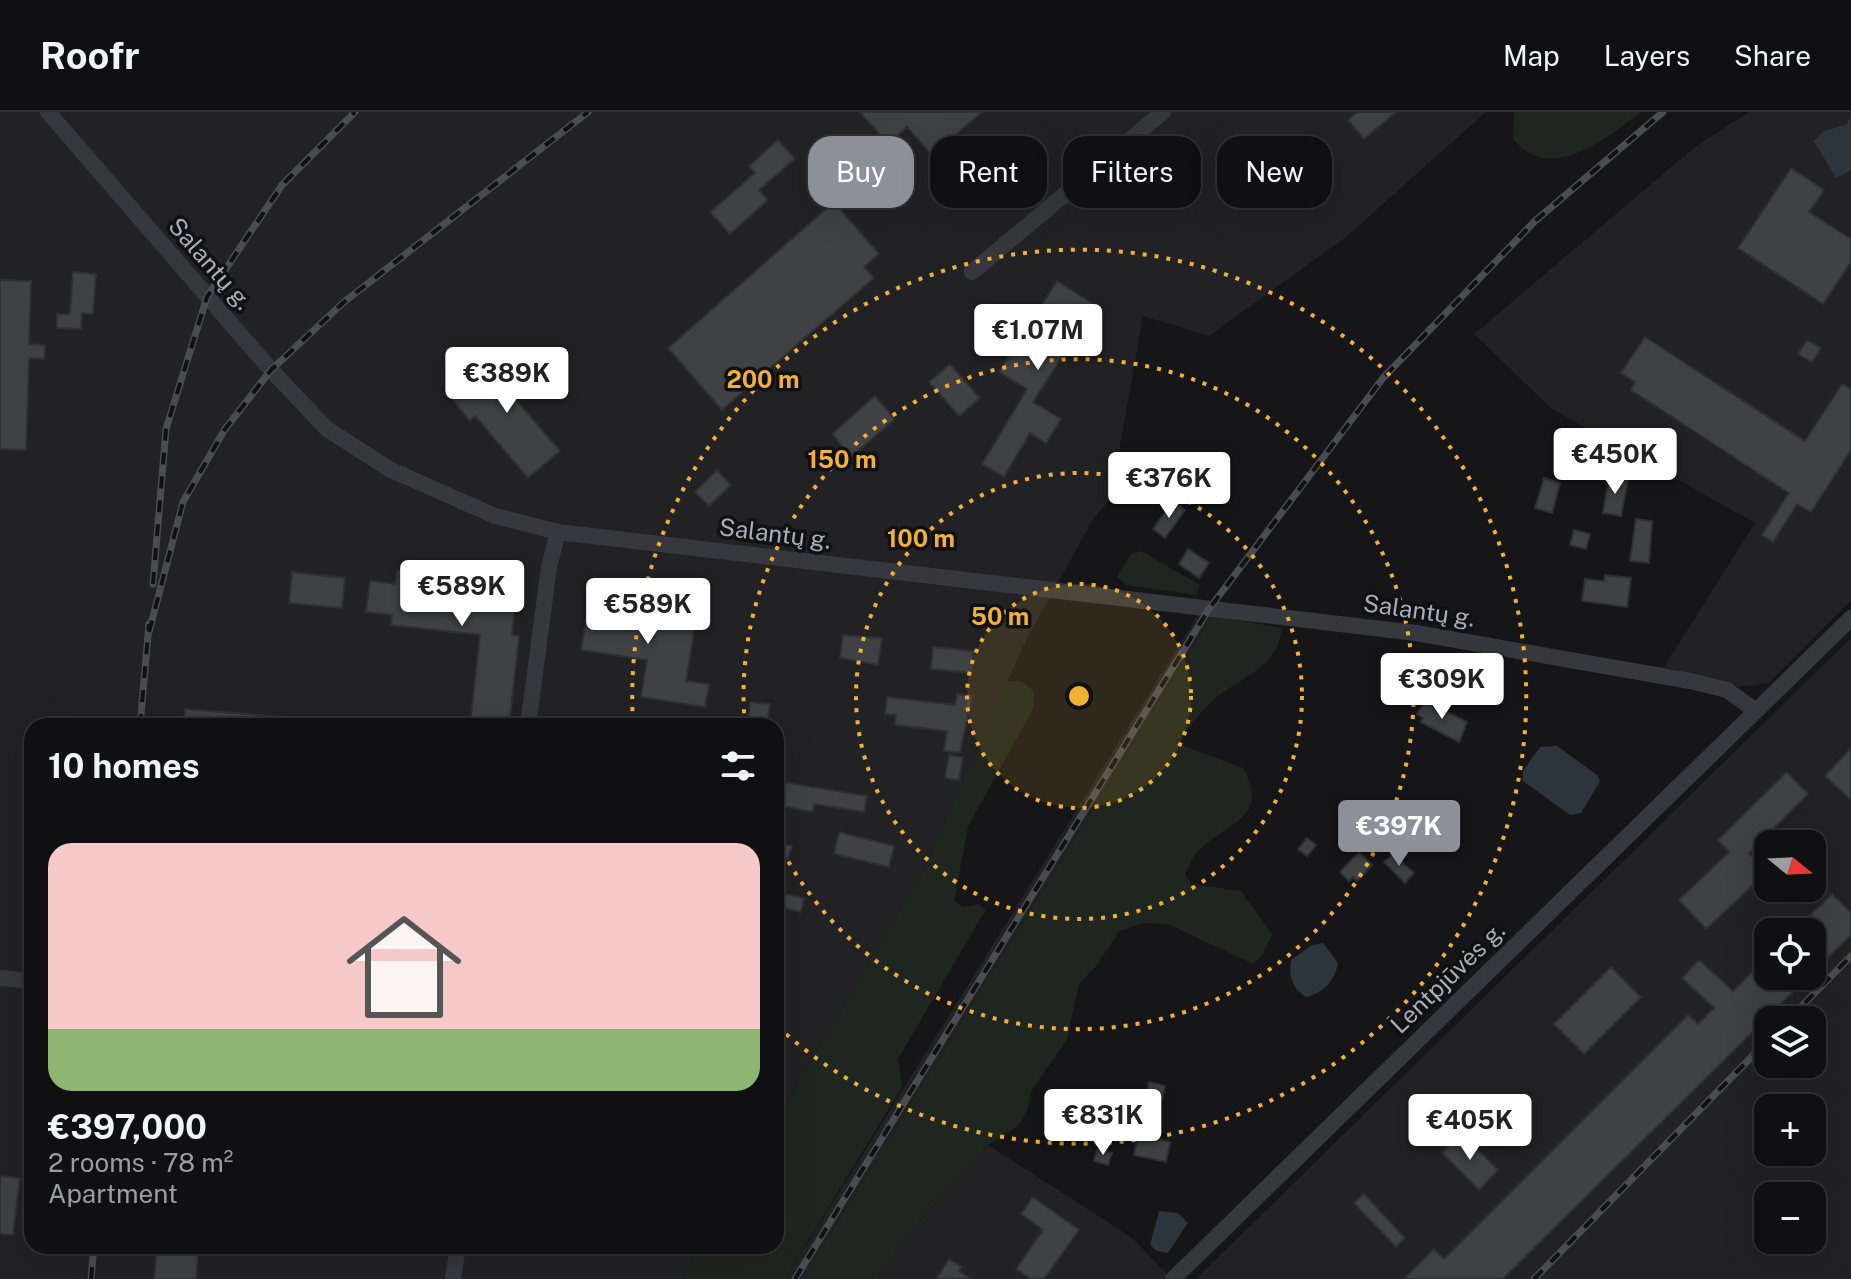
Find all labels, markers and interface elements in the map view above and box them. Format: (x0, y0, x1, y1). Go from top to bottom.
text: Roofr (40, 33, 140, 78)
text: Map (1503, 39, 1560, 72)
text: Layers (1604, 39, 1690, 72)
text: Share (1734, 39, 1811, 72)
chip: Buy (808, 136, 914, 208)
chip: Rent (930, 136, 1047, 208)
chip: Filters (1063, 136, 1201, 208)
chip: New (1217, 136, 1332, 208)
street label: Salantų g. (163, 212, 258, 315)
pin: €1.07M (973, 304, 1103, 372)
text: €1.07M (992, 314, 1084, 345)
pin: €389K (451, 347, 563, 415)
text: €389K (463, 357, 551, 388)
text: 200 m (726, 365, 800, 393)
pin: €450K (1559, 428, 1671, 496)
text: €450K (1572, 438, 1658, 469)
text: 150 m (808, 445, 876, 473)
pin: €376K (1113, 452, 1225, 520)
text: €376K (1126, 462, 1212, 493)
street label: Salantų g. (718, 512, 833, 554)
text: 100 m (887, 524, 955, 552)
pin: €589K (406, 560, 518, 628)
text: €589K (418, 570, 506, 601)
pin: €589K (592, 578, 704, 646)
text: €589K (604, 588, 692, 619)
street label: Salantų g. (1362, 588, 1477, 632)
text: 50 m (971, 602, 1029, 630)
pin: €309K (1386, 653, 1498, 721)
text: €309K (1399, 663, 1485, 694)
centre of rings (1065, 682, 1093, 710)
icon: filters (716, 744, 760, 788)
text: 10 homes (48, 746, 200, 786)
pin: €397K (1343, 800, 1455, 868)
text: €397K (1356, 810, 1442, 841)
north arrow (1754, 830, 1826, 902)
map controls (1754, 830, 1826, 1254)
icon: home (332, 895, 476, 1039)
street label: Lentpjūvės g. (1384, 916, 1510, 1039)
button: locate (1754, 918, 1826, 990)
button: layers (1754, 1006, 1826, 1078)
pin: €831K (1047, 1089, 1159, 1157)
pin: €405K (1414, 1094, 1526, 1162)
button: + (1754, 1094, 1826, 1166)
text: €831K (1062, 1099, 1144, 1130)
text: €405K (1427, 1104, 1513, 1135)
text: €397,000 (48, 1107, 207, 1147)
text: 2 rooms · 78 m² (48, 1147, 233, 1178)
text: Apartment (48, 1178, 178, 1209)
button: − (1754, 1182, 1826, 1254)

